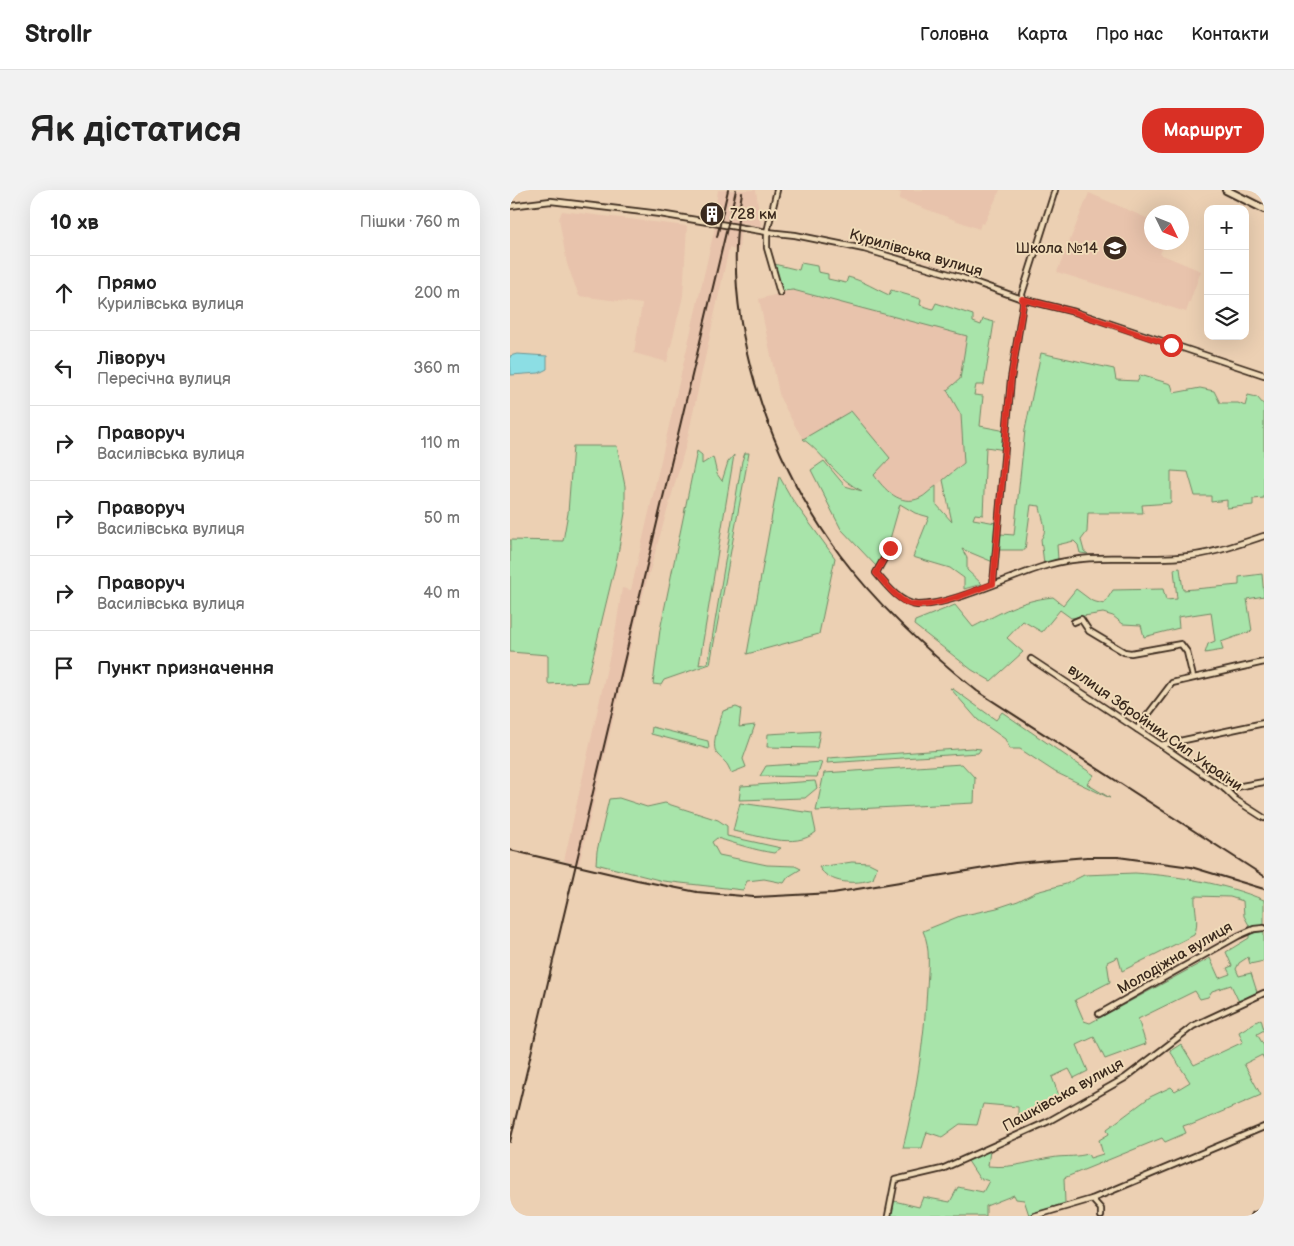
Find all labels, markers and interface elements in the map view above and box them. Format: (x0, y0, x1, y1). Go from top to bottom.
text: Strollr (25, 20, 92, 49)
text: Головна (920, 24, 989, 45)
text: Карта (1017, 24, 1068, 45)
text: Про нас (1096, 24, 1163, 45)
text: Контакти (1191, 24, 1269, 45)
button: Маршрут (1142, 108, 1264, 153)
text: Як дістатися (30, 109, 242, 152)
building icon: 728 км (699, 201, 725, 227)
place label: 728 км (730, 205, 777, 224)
north arrow (1144, 205, 1189, 250)
map controls (1204, 205, 1249, 340)
button: + (1204, 205, 1249, 250)
text: 10 хв (50, 210, 99, 235)
text: Пішки · 760 m (360, 213, 460, 232)
street label: Курилівська вулиця (847, 225, 985, 281)
school or university icon: Школа №14 (1102, 235, 1128, 261)
place label: Школа №14 (1016, 239, 1098, 258)
button: − (1204, 250, 1249, 295)
text: Прямо (97, 272, 157, 295)
icon: ahead (50, 279, 78, 307)
text: 200 m (414, 284, 460, 303)
text: Курилівська вулиця (97, 295, 244, 314)
button: layers (1204, 295, 1249, 340)
route start (1160, 334, 1183, 357)
text: Ліворуч (97, 347, 166, 370)
icon: left (50, 354, 78, 382)
text: 360 m (413, 359, 460, 378)
text: Пересічна вулиця (97, 370, 231, 389)
text: Праворуч (97, 422, 185, 445)
icon: right (50, 429, 78, 457)
text: 110 m (421, 434, 460, 453)
text: Василівська вулиця (97, 445, 245, 464)
text: Праворуч (97, 497, 185, 520)
icon: right (50, 504, 78, 532)
text: 50 m (424, 509, 460, 528)
text: Василівська вулиця (97, 520, 245, 539)
route end (879, 537, 902, 560)
text: Праворуч (97, 572, 185, 595)
icon: right (50, 579, 78, 607)
text: 40 m (423, 584, 460, 603)
text: Василівська вулиця (97, 595, 245, 614)
icon: arrive (50, 654, 78, 682)
text: Пункт призначення (97, 657, 274, 680)
street label: вулиця Збройних Сил України (1064, 660, 1246, 796)
street label: Молодіжна вулиця (1114, 917, 1236, 999)
street label: Пашківська вулиця (999, 1054, 1127, 1136)

